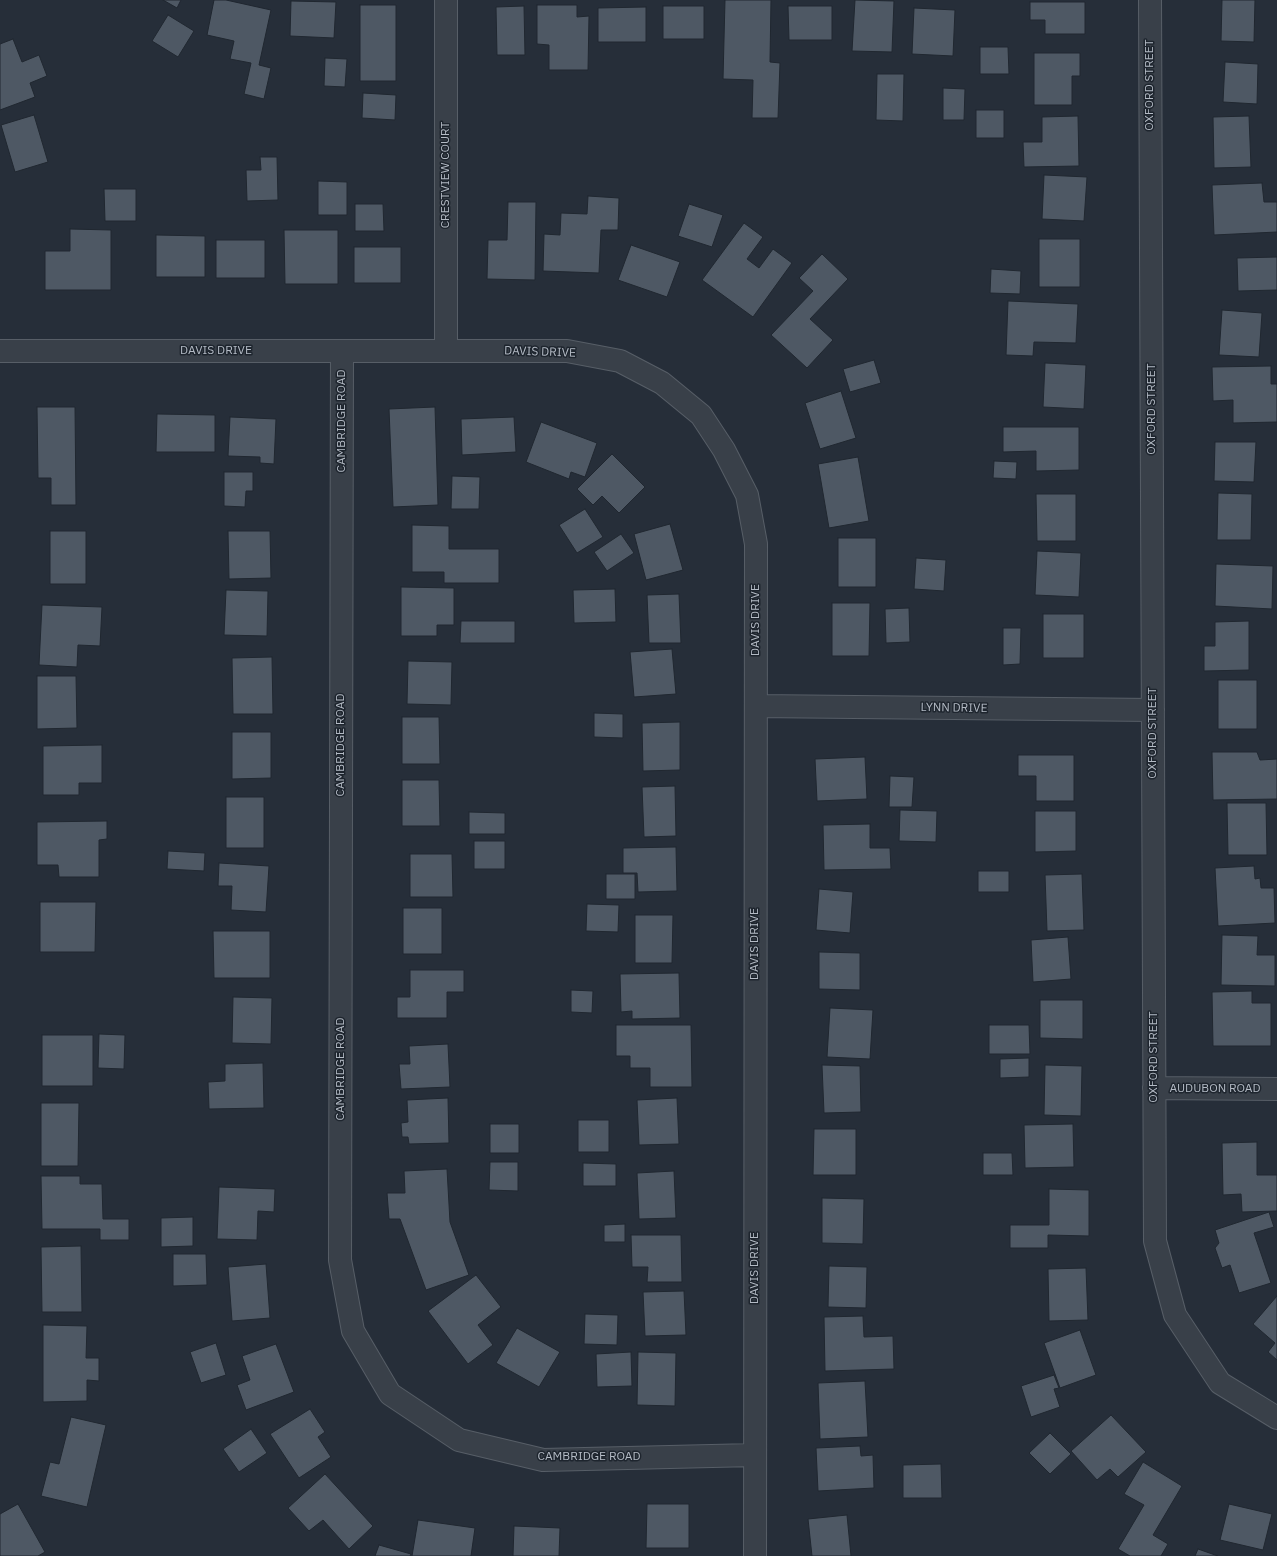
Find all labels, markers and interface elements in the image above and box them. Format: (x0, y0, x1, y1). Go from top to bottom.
street label: OXFORD STREET (1143, 39, 1157, 131)
street label: CRESTVIEW COURT (439, 122, 453, 228)
street label: DAVIS DRIVE (180, 344, 252, 358)
street label: DAVIS DRIVE (504, 344, 576, 360)
street label: OXFORD STREET (1145, 363, 1159, 455)
street label: CAMBRIDGE ROAD (335, 369, 349, 473)
street label: DAVIS DRIVE (749, 584, 763, 656)
street label: OXFORD STREET (1146, 687, 1160, 779)
street label: CAMBRIDGE ROAD (334, 693, 348, 797)
street label: LYNN DRIVE (920, 700, 988, 716)
street label: DAVIS DRIVE (748, 908, 762, 980)
street label: OXFORD STREET (1147, 1011, 1161, 1103)
street label: CAMBRIDGE ROAD (334, 1017, 348, 1121)
street label: AUDUBON ROAD (1169, 1082, 1261, 1096)
street label: DAVIS DRIVE (748, 1232, 762, 1304)
street label: CAMBRIDGE ROAD (537, 1450, 641, 1464)

